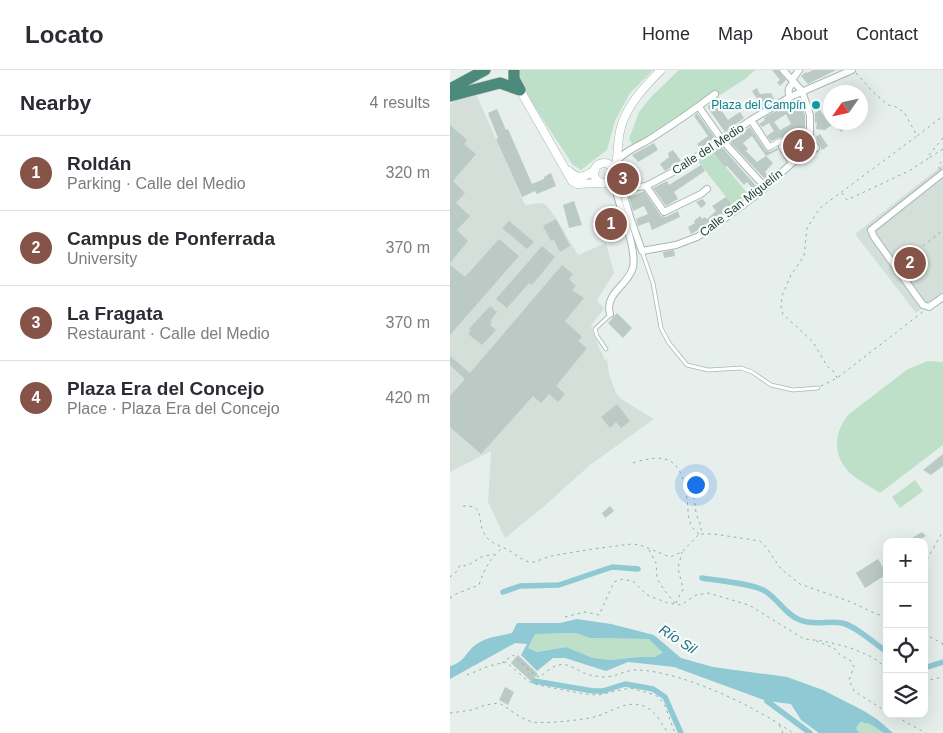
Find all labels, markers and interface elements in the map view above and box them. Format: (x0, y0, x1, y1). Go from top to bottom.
text: Locato (25, 21, 104, 48)
text: Home (642, 24, 690, 44)
text: Map (718, 24, 753, 44)
text: About (781, 24, 828, 44)
text: Contact (856, 24, 918, 44)
north arrow (823, 85, 868, 130)
text: Nearby (20, 91, 91, 114)
text: 4 results (370, 94, 430, 111)
place label: Plaza del Campín (711, 98, 806, 112)
marker: Plaza del Campín (810, 99, 822, 111)
street label: Calle del Medio (670, 120, 747, 177)
pin: 4 (783, 127, 815, 165)
text: Roldán (67, 153, 131, 174)
pin: 3 (607, 160, 639, 198)
text: 1 (32, 164, 40, 181)
text: 320 m (386, 164, 430, 181)
street label: Calle San Miguelín (697, 166, 785, 240)
text: Parking · Calle del Medio (67, 175, 246, 192)
pin: 1 (595, 205, 627, 243)
text: Campus de Ponferrada (67, 228, 275, 249)
text: 2 (32, 239, 40, 256)
text: 370 m (386, 239, 430, 256)
pin: 2 (894, 244, 926, 282)
text: University (67, 250, 137, 267)
text: La Fragata (67, 303, 163, 324)
text: 3 (32, 314, 40, 331)
text: 370 m (386, 314, 430, 331)
text: Restaurant · Calle del Medio (67, 325, 270, 342)
text: Plaza Era del Concejo (67, 378, 264, 399)
text: 4 (32, 389, 40, 406)
text: 420 m (386, 389, 430, 406)
text: Place · Plaza Era del Concejo (67, 400, 280, 417)
your location (683, 472, 709, 498)
map controls (883, 538, 928, 718)
button: + (883, 538, 928, 583)
button: − (883, 583, 928, 628)
water label: Río Sil (656, 621, 700, 657)
button: locate (883, 628, 928, 673)
button: layers (883, 673, 928, 718)

